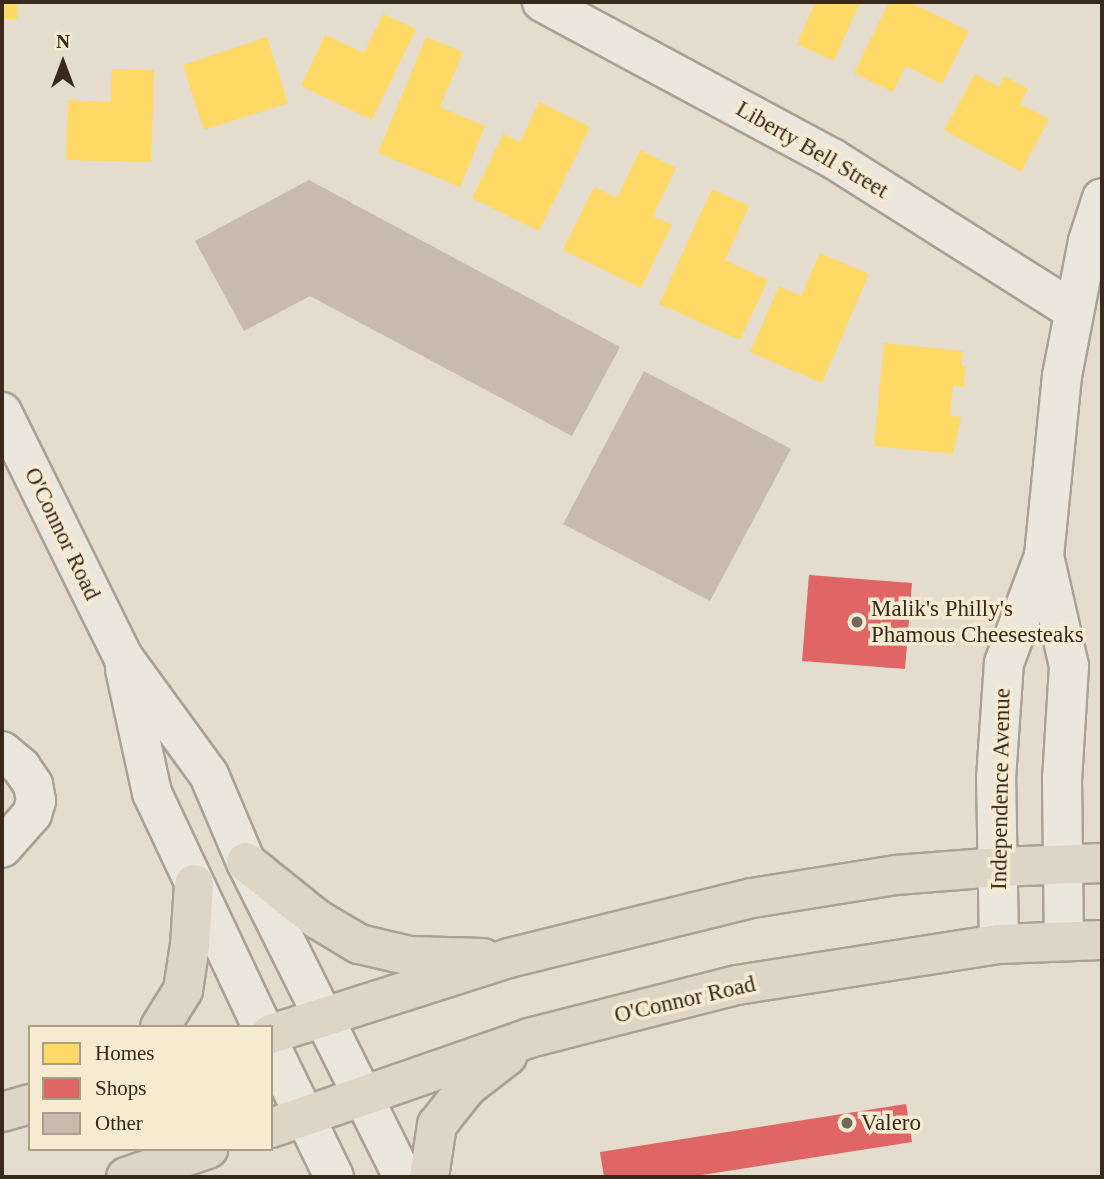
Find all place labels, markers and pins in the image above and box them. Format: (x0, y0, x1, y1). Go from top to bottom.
place label: Malik's Philly's Phamous Cheesesteaks (871, 595, 1084, 649)
marker: Malik's Philly's Phamous Cheesesteaks (849, 614, 865, 630)
place label: Valero (861, 1109, 921, 1137)
marker: Valero (839, 1115, 855, 1131)

